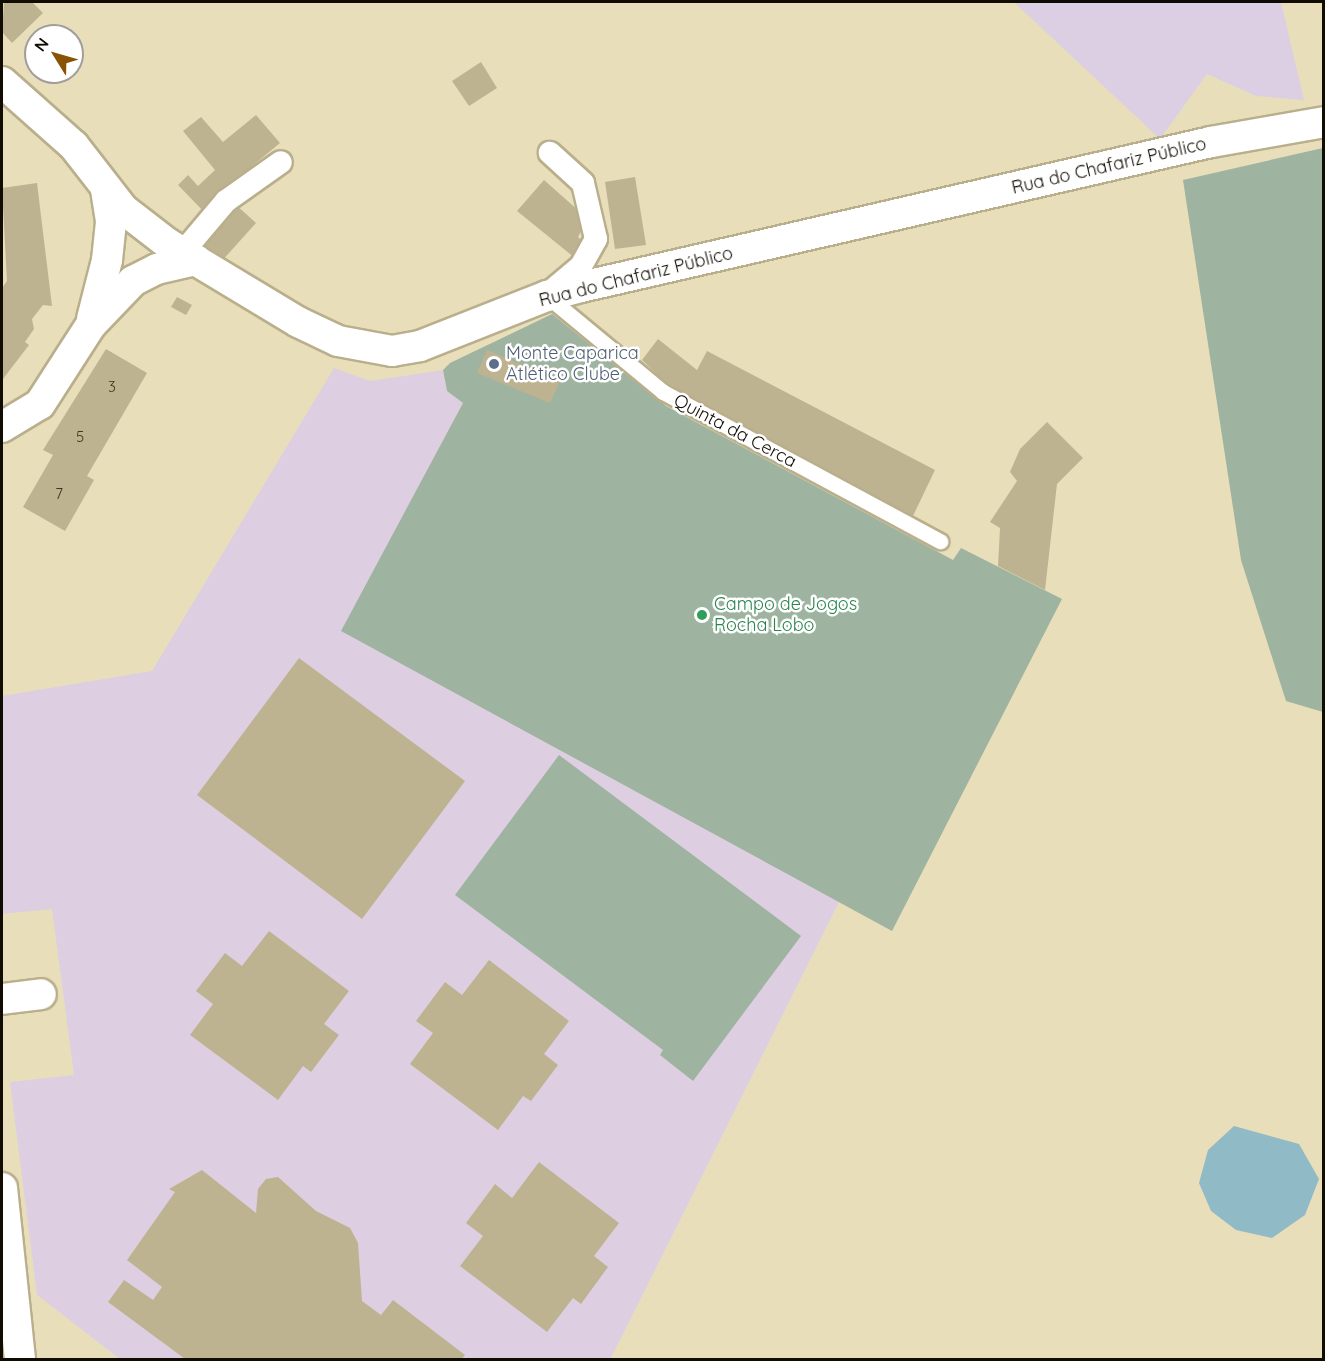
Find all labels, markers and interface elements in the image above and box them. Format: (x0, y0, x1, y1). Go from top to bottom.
north arrow (24, 24, 84, 84)
text: N (30, 34, 53, 55)
street label: Rua do Chafariz Público (1010, 133, 1208, 199)
street label: Rua do Chafariz Público (537, 242, 735, 312)
place label: Monte Caparica Atlético Clube (506, 343, 639, 386)
marker: Monte Caparica Atlético Clube (487, 357, 501, 371)
house number: 3 (108, 378, 116, 396)
street label: Quinta da Cerca (670, 390, 800, 472)
house number: 5 (76, 428, 84, 446)
house number: 7 (55, 485, 63, 503)
place label: Campo de Jogos Rocha Lobo (714, 594, 857, 636)
marker: Campo de Jogos Rocha Lobo (695, 608, 709, 622)

